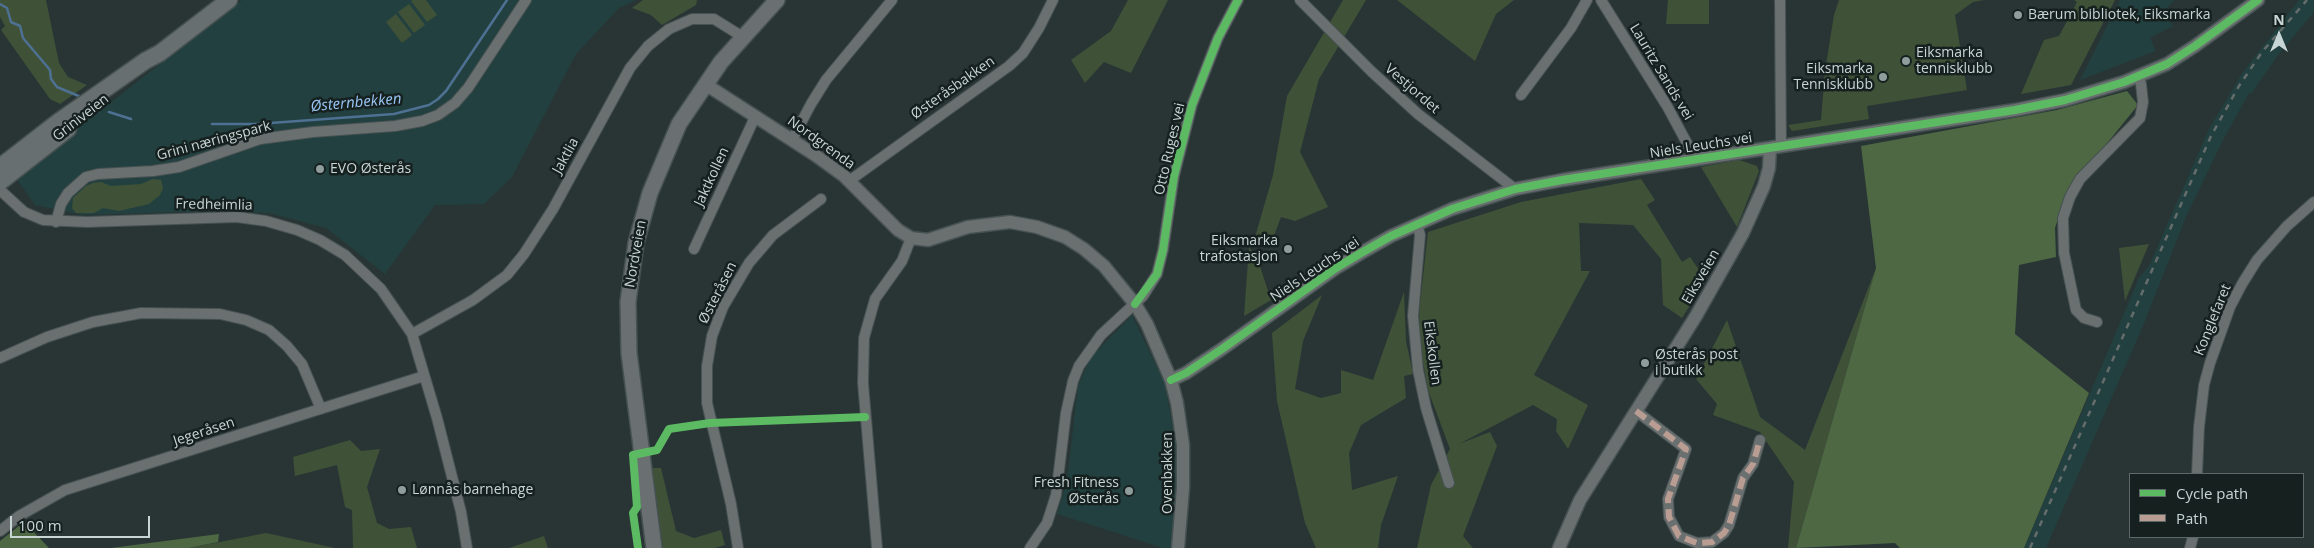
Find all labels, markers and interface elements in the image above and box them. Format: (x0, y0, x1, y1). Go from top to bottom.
place label: Bærum bibliotek, Eiksmarka (2028, 7, 2211, 23)
marker: Bærum bibliotek, Eiksmarka (2012, 9, 2024, 21)
north arrow (2254, 10, 2304, 60)
text: N (2273, 10, 2285, 29)
street label: Lauritz Sands vei (1626, 21, 1696, 123)
place label: Eiksmarka tennisklubb (1916, 45, 1993, 78)
street label: Østeråsbakken (908, 53, 998, 123)
marker: Eiksmarka tennisklubb (1900, 55, 1912, 67)
street label: Vestjordet (1381, 61, 1443, 117)
place label: Eiksmarka Tennisklubb (1793, 61, 1873, 94)
marker: Eiksmarka Tennisklubb (1877, 71, 1889, 83)
water label: Østernbekken (310, 90, 402, 116)
street label: Griniveien (50, 91, 112, 145)
street label: Otto Ruges vei (1151, 101, 1189, 197)
street label: Nordgrenda (784, 113, 858, 173)
street label: Grini næringspark (155, 118, 273, 164)
street label: Niels Leuchs vei (1649, 130, 1753, 162)
street label: Jaktlia (549, 135, 583, 177)
street label: Jaktkollen (691, 145, 733, 209)
place label: EVO Østerås (330, 161, 411, 177)
marker: EVO Østerås (314, 163, 326, 175)
street label: Fredheimlia (175, 196, 253, 214)
street label: Nordveien (622, 219, 650, 289)
place label: Eiksmarka trafostasjon (1200, 233, 1278, 266)
street label: Niels Leuchs vei (1267, 234, 1363, 306)
marker: Eiksmarka trafostasjon (1282, 243, 1294, 255)
street label: Eiksveien (1679, 247, 1723, 307)
street label: Østeråsen (695, 259, 741, 327)
street label: Konglefaret (2191, 282, 2235, 358)
street label: Eikskollen (1420, 320, 1444, 386)
place label: Østerås post i butikk (1655, 347, 1738, 380)
marker: Østerås post i butikk (1639, 357, 1651, 369)
street label: Jegeråsen (171, 414, 237, 450)
street label: Ovenbakken (1160, 432, 1176, 514)
legend (2129, 473, 2304, 538)
place label: Fresh Fitness Østerås (1034, 475, 1119, 508)
place label: Lønnås barnehage (412, 482, 533, 498)
text: Cycle path (2176, 483, 2248, 503)
marker: Lønnås barnehage (396, 484, 408, 496)
marker: Fresh Fitness Østerås (1123, 485, 1135, 497)
scale bar (12, 506, 152, 538)
text: Path (2176, 508, 2208, 528)
text: 100 m (18, 515, 62, 535)

